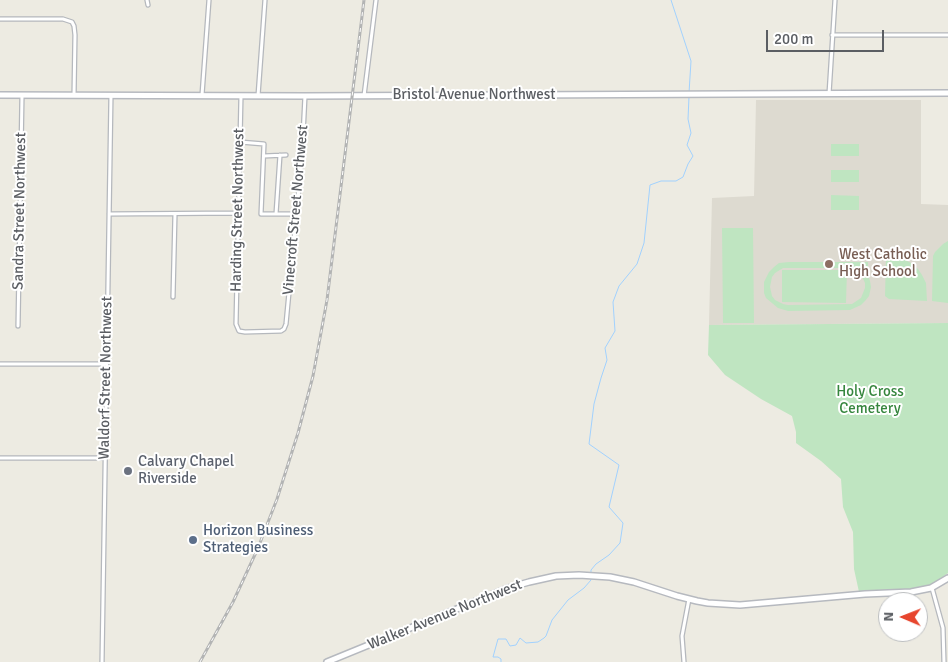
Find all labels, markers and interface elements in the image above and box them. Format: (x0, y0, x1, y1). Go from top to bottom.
scale bar (768, 20, 886, 52)
text: 200 m (774, 30, 814, 48)
street label: Bristol Avenue Northwest (392, 86, 556, 104)
street label: Vinecroft Street Northwest (280, 124, 312, 296)
street label: Harding Street Northwest (228, 128, 248, 292)
street label: Sandra Street Northwest (10, 132, 30, 290)
place label: West Catholic High School (839, 246, 927, 281)
marker: West Catholic High School (823, 258, 835, 270)
street label: Waldorf Street Northwest (96, 296, 116, 460)
park label: Holy Cross Cemetery (836, 383, 904, 418)
place label: Calvary Chapel Riverside (138, 453, 234, 488)
marker: Calvary Chapel Riverside (122, 465, 134, 477)
place label: Horizon Business Strategies (203, 522, 313, 557)
marker: Horizon Business Strategies (187, 534, 199, 546)
street label: Walker Avenue Northwest (365, 576, 525, 654)
north arrow (878, 592, 928, 642)
text: N (880, 612, 897, 622)

